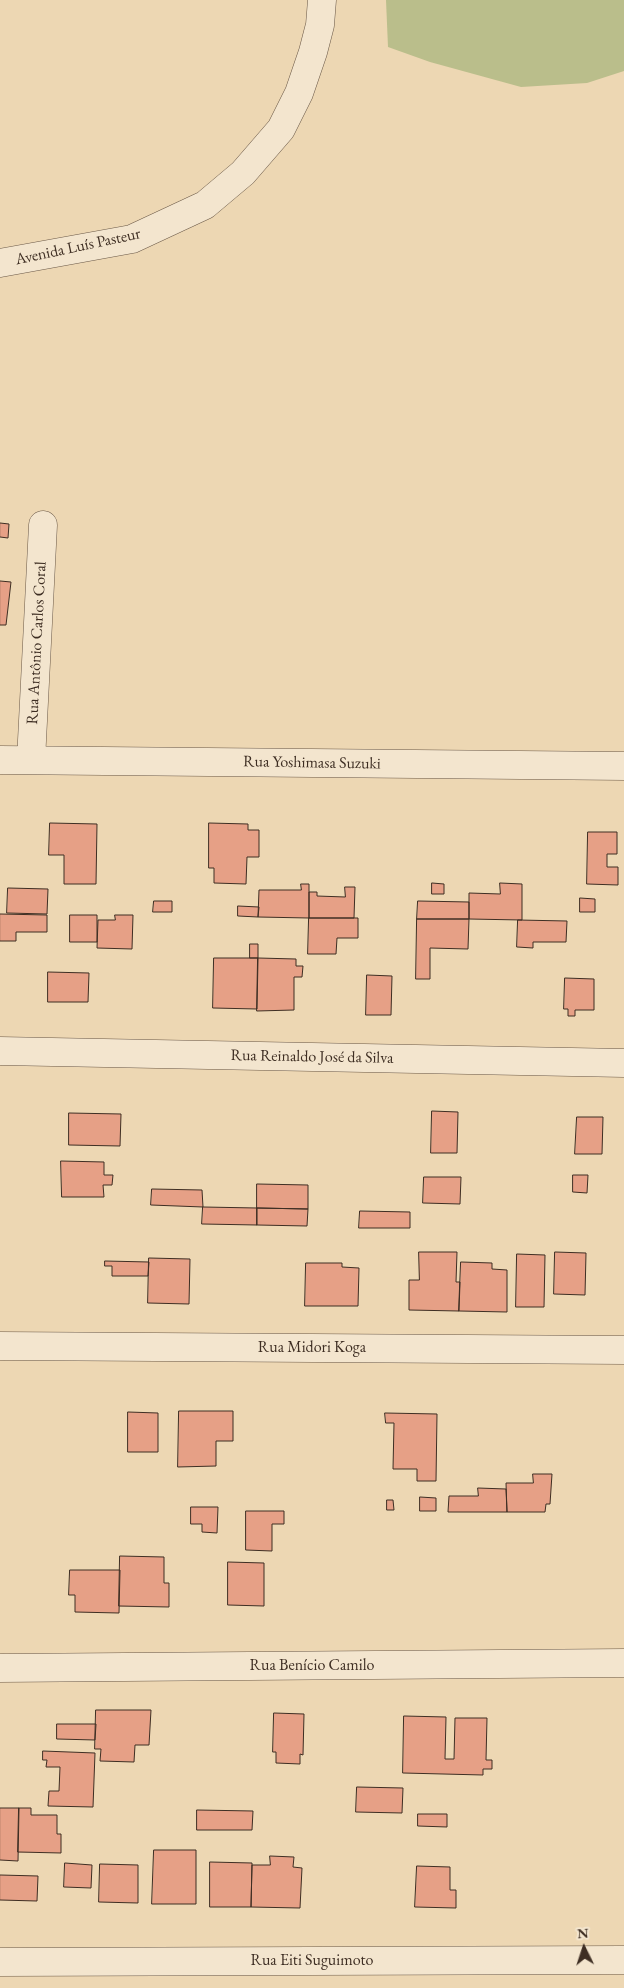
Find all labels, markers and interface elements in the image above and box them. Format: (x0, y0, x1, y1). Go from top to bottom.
street label: Avenida Luís Pasteur (14, 224, 142, 270)
street label: Rua Antônio Carlos Coral (23, 561, 51, 725)
street label: Rua Yoshimasa Suzuki (243, 752, 381, 774)
street label: Rua Reinaldo José da Silva (230, 1046, 394, 1068)
street label: Rua Midori Koga (258, 1338, 366, 1358)
street label: Rua Benício Camilo (250, 1656, 374, 1676)
north arrow (559, 1923, 609, 1973)
text: N (577, 1924, 589, 1942)
street label: Rua Eiti Suguimoto (250, 1951, 374, 1971)

